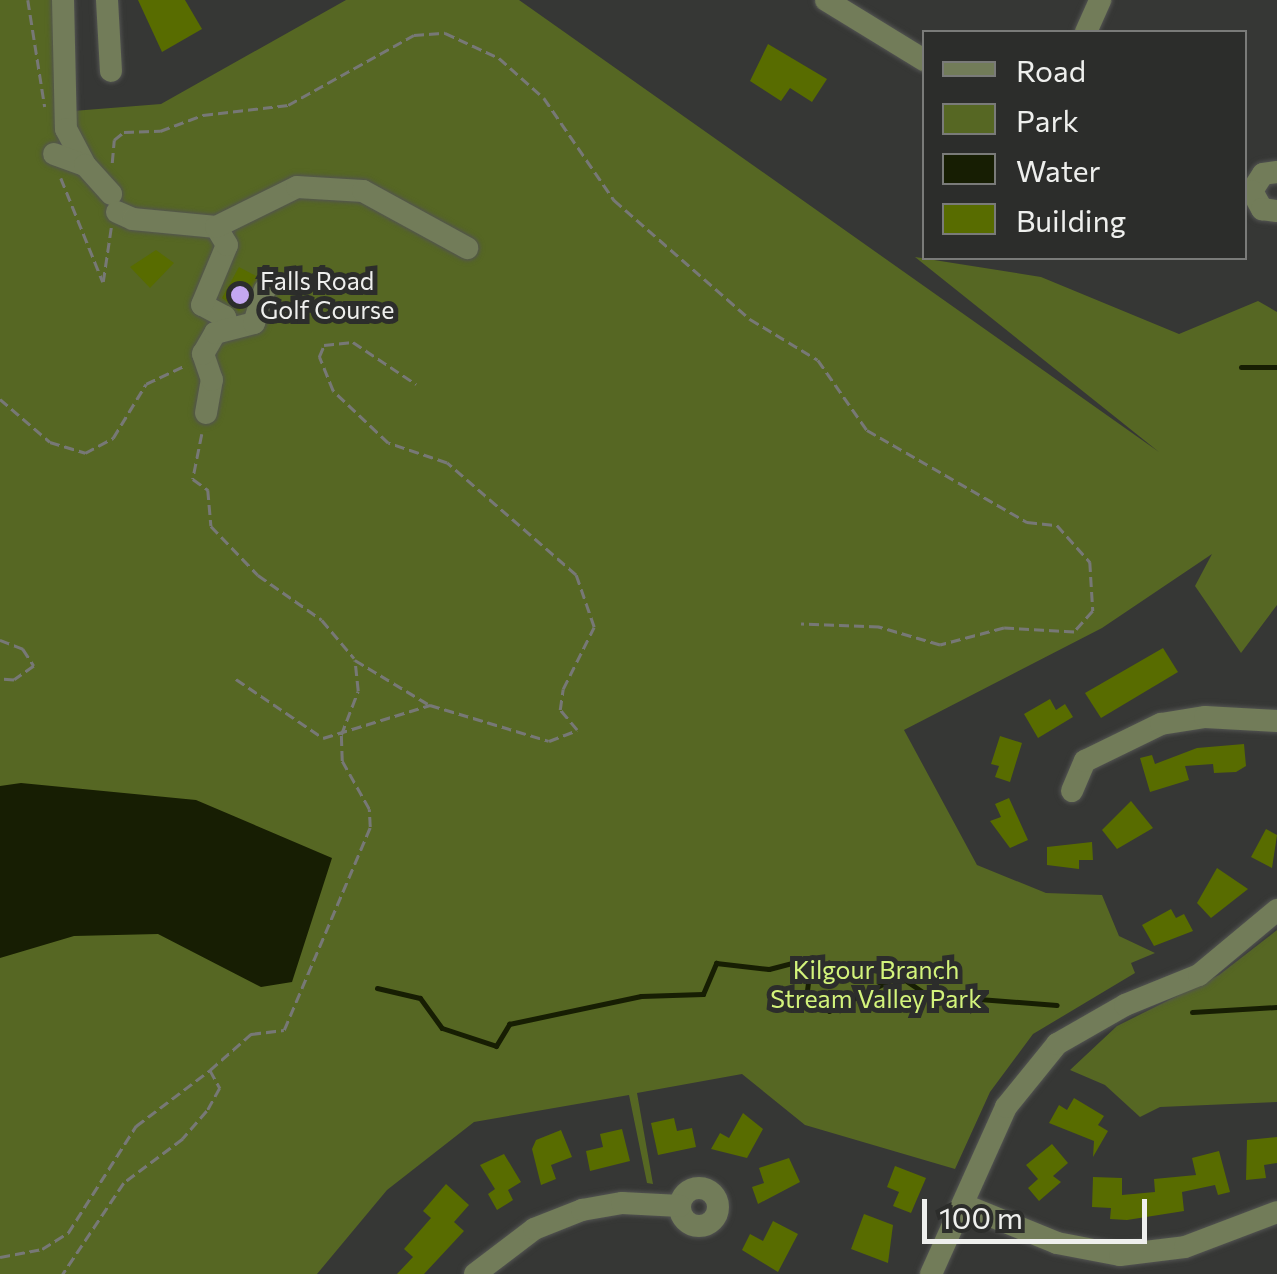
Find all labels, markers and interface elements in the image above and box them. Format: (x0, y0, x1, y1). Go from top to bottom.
legend (922, 30, 1247, 260)
text: Road (1016, 51, 1086, 88)
text: Park (1016, 101, 1079, 138)
text: Water (1016, 151, 1101, 188)
text: Building (1016, 201, 1126, 238)
place label: Falls Road Golf Course (260, 266, 394, 325)
marker: Falls Road Golf Course (229, 284, 251, 306)
park label: Kilgour Branch Stream Valley Park (770, 955, 982, 1014)
scale bar (927, 1179, 1152, 1241)
text: 100 m (939, 1198, 1023, 1235)

